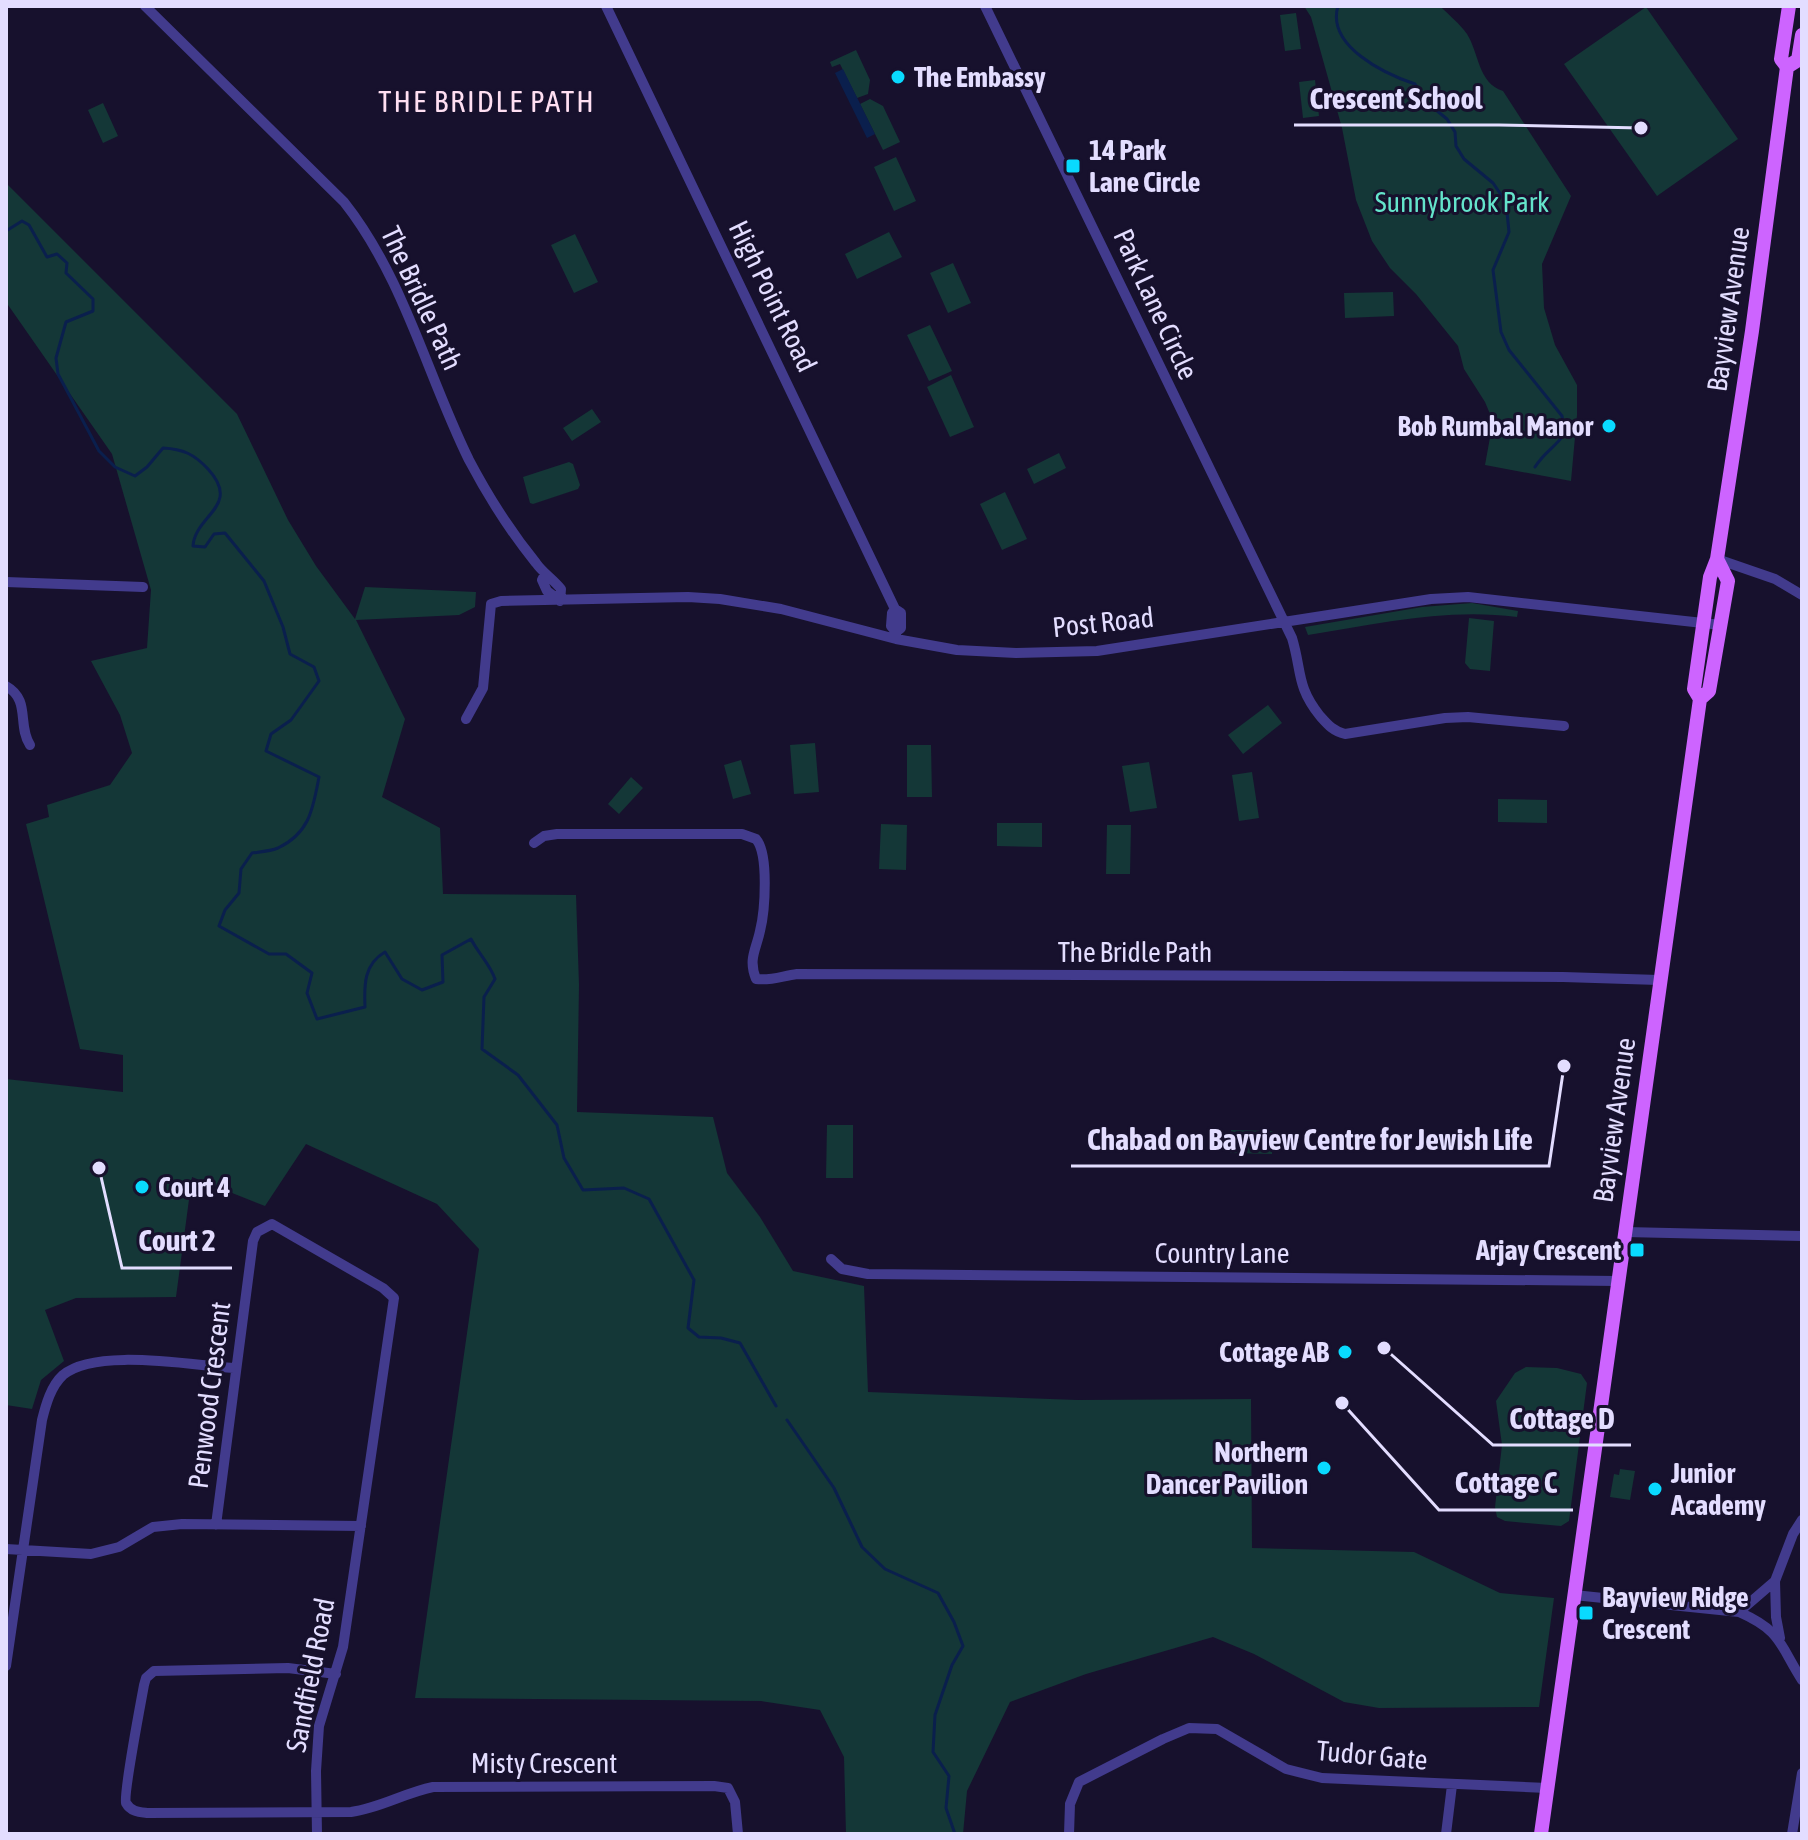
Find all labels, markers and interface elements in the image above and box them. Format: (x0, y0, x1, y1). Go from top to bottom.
place label: The Embassy (914, 61, 1046, 93)
marker: The Embassy (889, 68, 907, 86)
callout: Crescent School (1294, 71, 1499, 125)
text: Crescent School (1310, 81, 1484, 115)
district label: THE BRIDLE PATH (378, 84, 596, 118)
place label: 14 Park Lane Circle (1089, 134, 1201, 198)
marker: 14 Park Lane Circle (1064, 157, 1082, 175)
park label: Sunnybrook Park (1375, 186, 1549, 218)
street label: High Point Road (723, 215, 823, 377)
street label: The Bridle Path (375, 221, 469, 375)
street label: Park Lane Circle (1107, 224, 1205, 384)
street label: Bayview Avenue (1701, 224, 1755, 394)
place label: Bob Rumbal Manor (1397, 410, 1594, 442)
marker: Bob Rumbal Manor (1600, 417, 1618, 435)
street label: Post Road (1051, 601, 1155, 643)
street label: The Bridle Path (1058, 936, 1212, 968)
street label: Bayview Avenue (1587, 1035, 1641, 1205)
callout: Chabad on Bayview Centre for Jewish Life (1071, 1112, 1549, 1166)
text: Chabad on Bayview Centre for Jewish Life (1087, 1122, 1533, 1156)
place label: Court 4 (158, 1171, 230, 1203)
marker: Court 4 (133, 1178, 151, 1196)
callout: Court 2 (122, 1214, 232, 1268)
text: Court 2 (138, 1223, 216, 1257)
place label: Arjay Crescent (1475, 1234, 1621, 1266)
street label: Country Lane (1155, 1237, 1289, 1269)
marker: Arjay Crescent (1628, 1241, 1646, 1259)
street label: Penwood Crescent (182, 1300, 236, 1490)
place label: Cottage AB (1219, 1336, 1330, 1368)
marker: Cottage AB (1336, 1343, 1354, 1361)
callout: Cottage D (1493, 1391, 1631, 1445)
text: Cottage D (1509, 1401, 1615, 1435)
place label: Northern Dancer Pavilion (1146, 1436, 1308, 1500)
callout: Cottage C (1439, 1456, 1573, 1510)
place label: Junior Academy (1670, 1457, 1766, 1521)
marker: Northern Dancer Pavilion (1315, 1459, 1333, 1477)
text: Cottage C (1455, 1465, 1558, 1499)
marker: Junior Academy (1646, 1480, 1664, 1498)
place label: Bayview Ridge Crescent (1602, 1581, 1749, 1645)
street label: Sandfield Road (279, 1595, 341, 1755)
marker: Bayview Ridge Crescent (1577, 1604, 1595, 1622)
street label: Tudor Gate (1315, 1734, 1429, 1776)
street label: Misty Crescent (471, 1747, 617, 1779)

